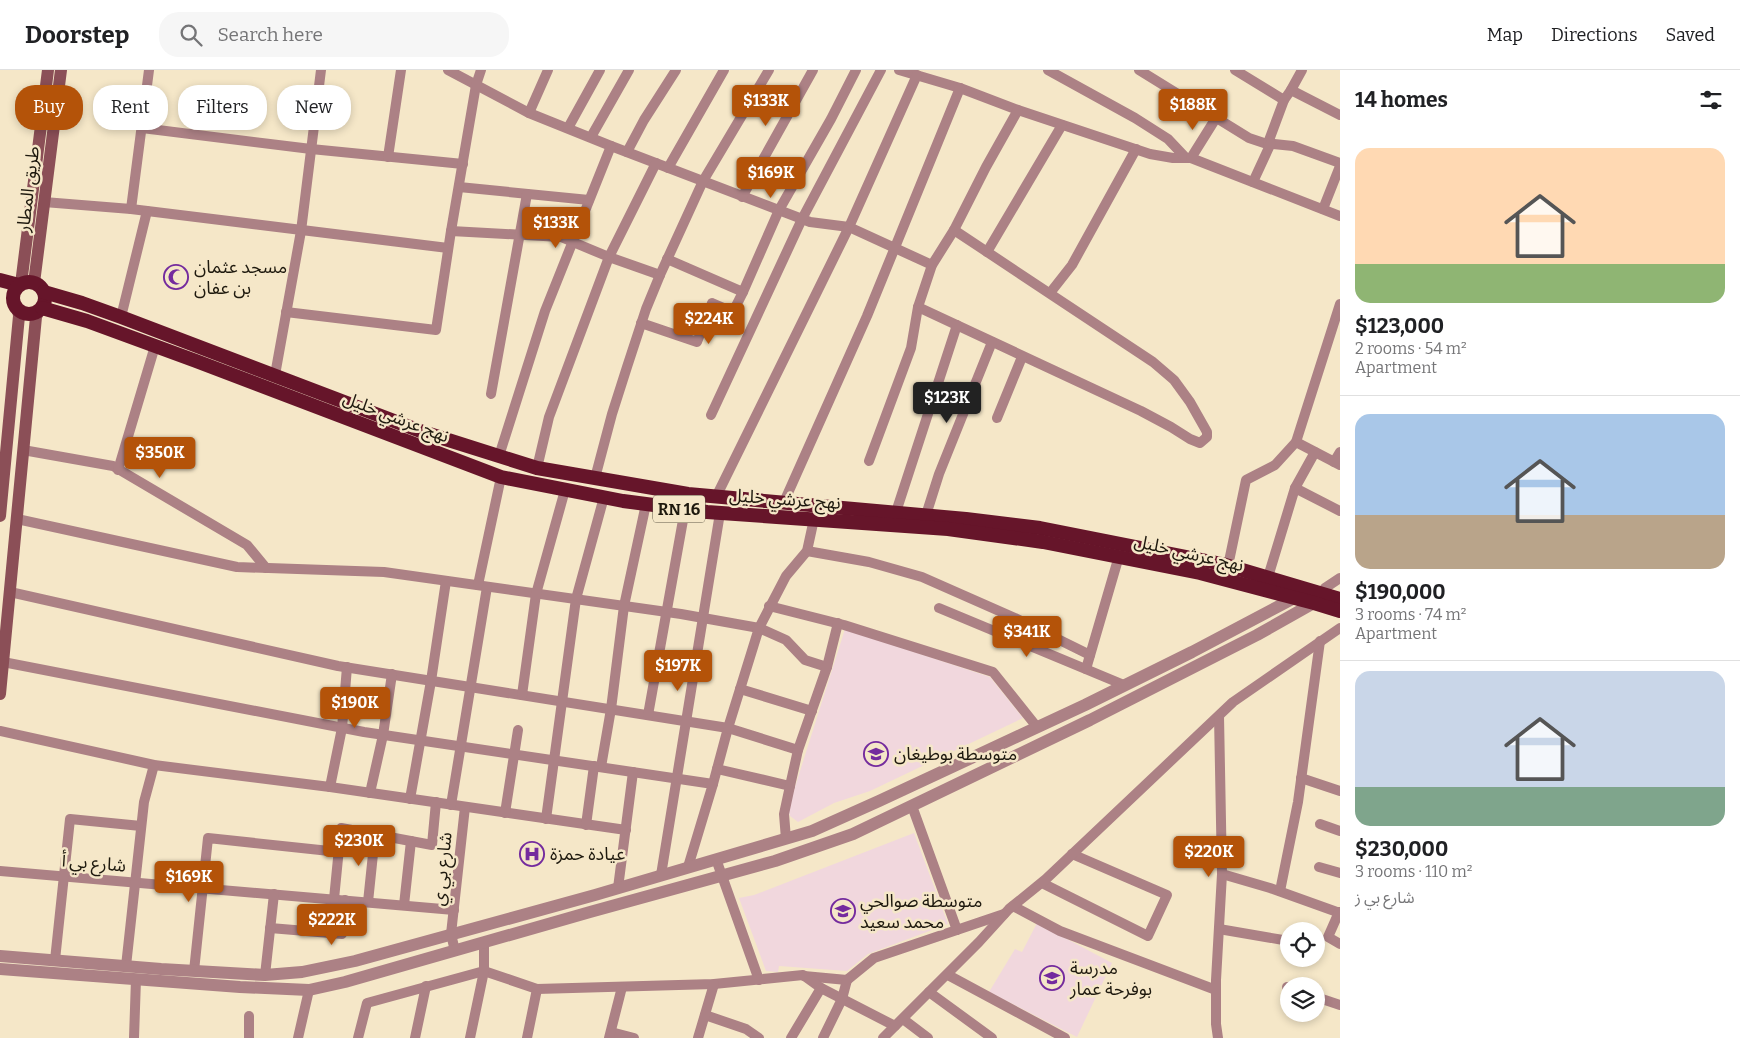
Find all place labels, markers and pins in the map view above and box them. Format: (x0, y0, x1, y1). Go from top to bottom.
pin: $133K (731, 85, 801, 127)
pin: $188K (1158, 88, 1228, 131)
pin: $169K (736, 156, 806, 199)
pin: $133K (521, 206, 591, 249)
place label: مسجد عثمان بن عفان (194, 256, 287, 299)
mosque icon: مسجد عثمان بن عفان (163, 264, 189, 290)
pin: $224K (674, 302, 744, 345)
pin: $123K (912, 382, 982, 424)
pin: $350K (125, 436, 195, 479)
pin: $341K (992, 616, 1062, 658)
pin: $197K (643, 650, 713, 692)
pin: $190K (320, 686, 390, 729)
school or university icon: متوسطة بوطيغان (863, 741, 889, 767)
place label: متوسطة بوطيغان (894, 743, 1017, 765)
pin: $230K (324, 824, 394, 867)
pin: $220K (1174, 836, 1244, 878)
hospital icon: عيادة حمزة (519, 841, 545, 867)
place label: عيادة حمزة (550, 843, 625, 865)
pin: $169K (154, 860, 224, 903)
place label: متوسطة صوالحي محمد سعيد (860, 890, 982, 933)
school or university icon: متوسطة صوالحي محمد سعيد (830, 898, 856, 924)
pin: $222K (297, 904, 367, 946)
place label: مدرسة بوفرحة عمار (1069, 957, 1152, 1000)
school or university icon: مدرسة بوفرحة عمار (1039, 965, 1065, 991)

